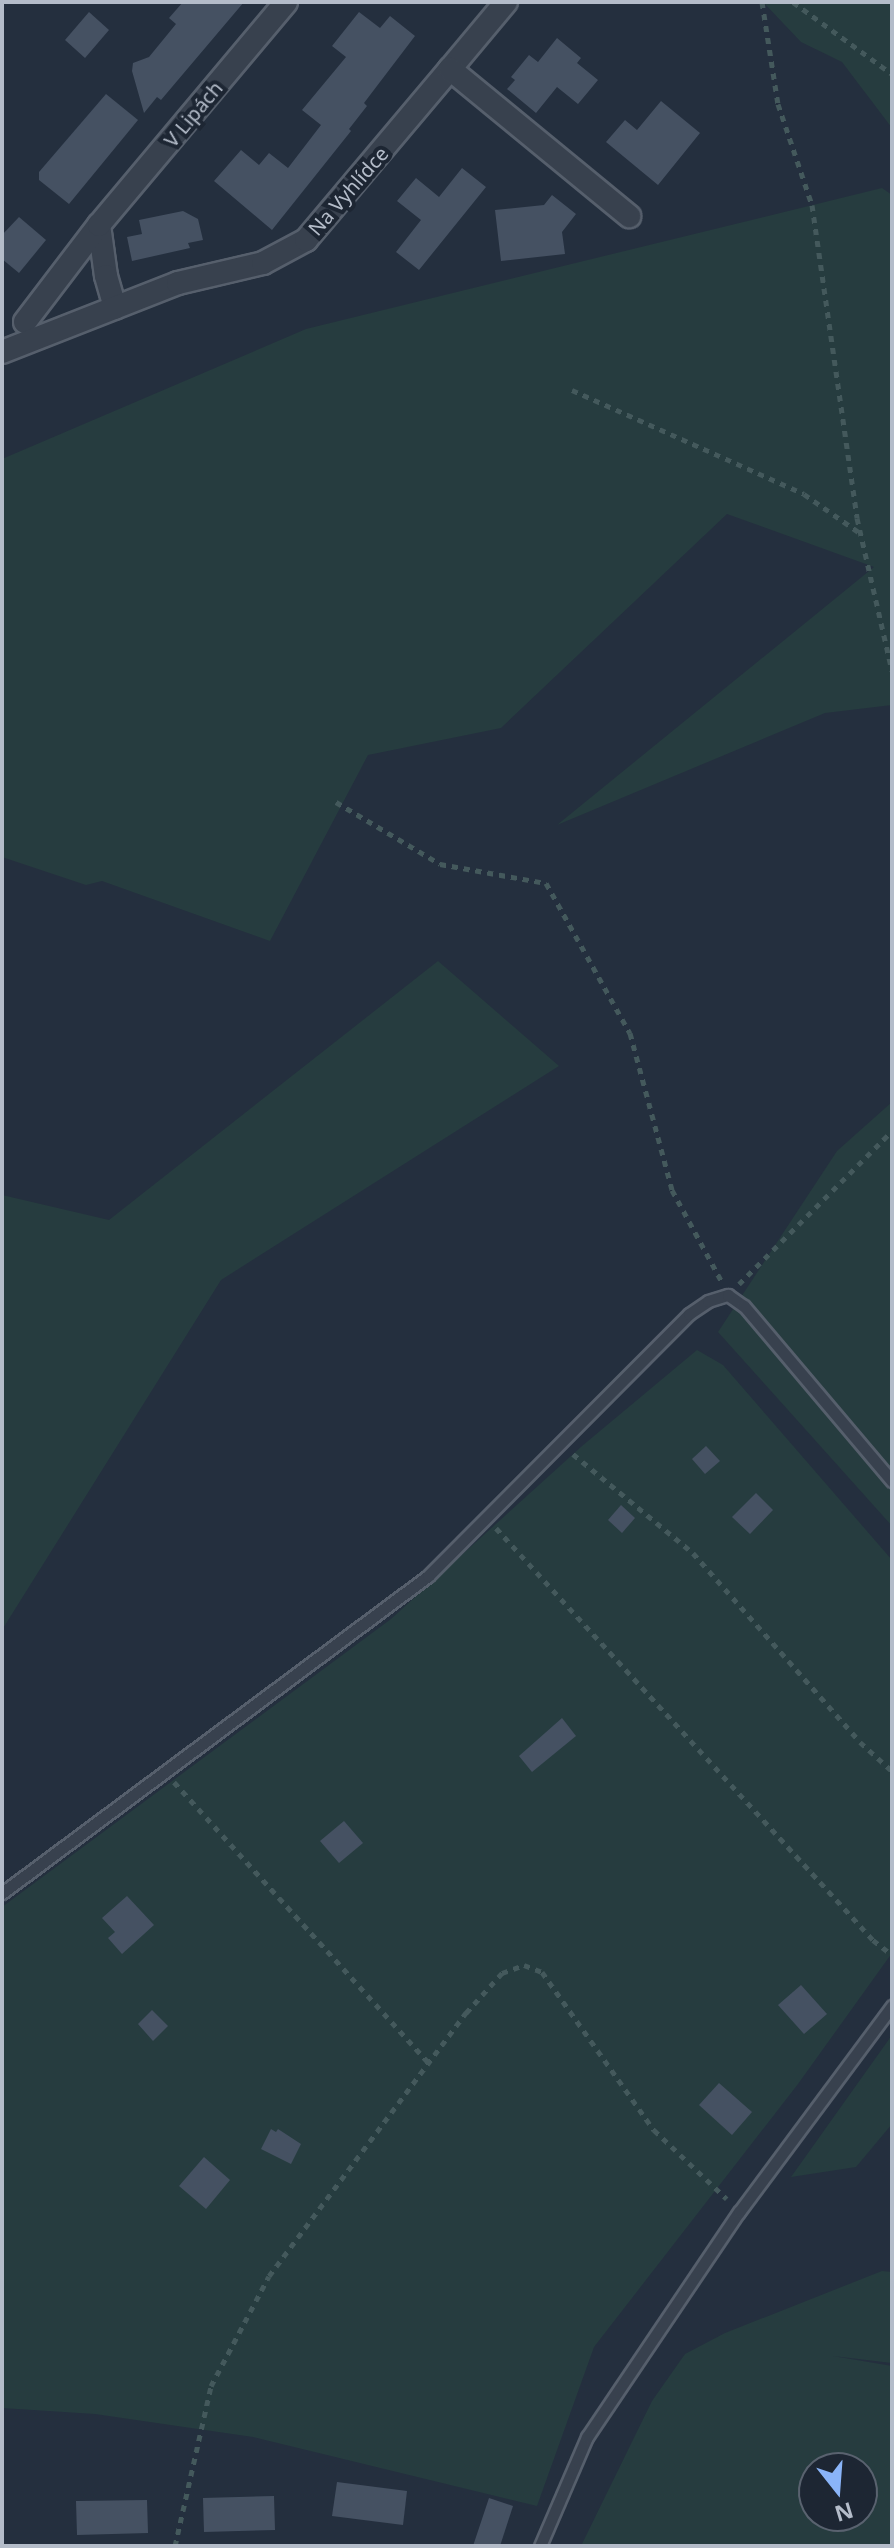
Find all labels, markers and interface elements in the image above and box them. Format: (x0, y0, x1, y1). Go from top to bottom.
street label: V Lipách (159, 76, 227, 152)
street label: Na Vyhlídce (303, 142, 393, 240)
north arrow (798, 2452, 878, 2532)
text: N (831, 2496, 857, 2530)

